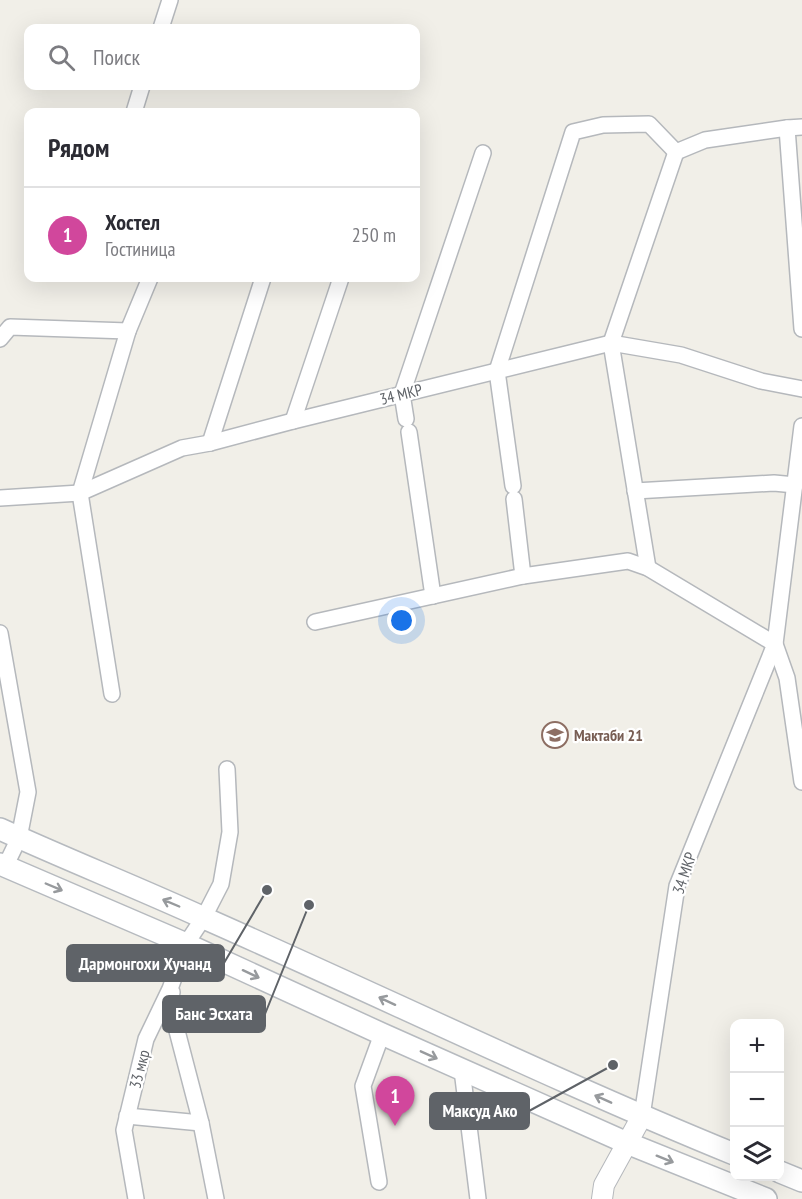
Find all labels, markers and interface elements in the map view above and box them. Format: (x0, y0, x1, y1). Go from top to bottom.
search box (24, 24, 420, 90)
icon: search (45, 41, 78, 74)
text: Поиск (93, 43, 140, 71)
text: Рядом (48, 131, 109, 164)
text: Хостел (105, 208, 160, 236)
text: 1 (63, 222, 72, 248)
text: 250 m (352, 222, 396, 248)
text: Гостиница (105, 236, 175, 262)
street label: 34 МКР (378, 379, 424, 409)
your location (387, 606, 416, 635)
school or university icon: Мактаби 21 (540, 720, 570, 750)
place label: Мактаби 21 (574, 725, 643, 745)
street label: 34 МКР (668, 849, 700, 897)
one-way arrow (44, 882, 62, 894)
one-way arrow (163, 897, 181, 909)
callout: Дармонгохи Хучанд (67, 945, 224, 981)
text: Дармонгохи Хучанд (79, 952, 212, 975)
one-way arrow (242, 969, 260, 981)
one-way arrow (378, 995, 396, 1006)
callout: Банс Эсхата (163, 996, 265, 1032)
text: Банс Эсхата (175, 1002, 253, 1025)
map controls (730, 1019, 784, 1181)
button: + (730, 1019, 784, 1073)
street label: 33 мкр (125, 1047, 153, 1090)
one-way arrow (419, 1050, 438, 1061)
button: − (730, 1073, 784, 1127)
pin: 1 (376, 1076, 414, 1126)
callout: Максуд Ако (430, 1093, 529, 1129)
one-way arrow (594, 1093, 613, 1104)
text: Максуд Ако (442, 1099, 518, 1122)
button: layers (730, 1127, 784, 1181)
one-way arrow (656, 1154, 674, 1165)

